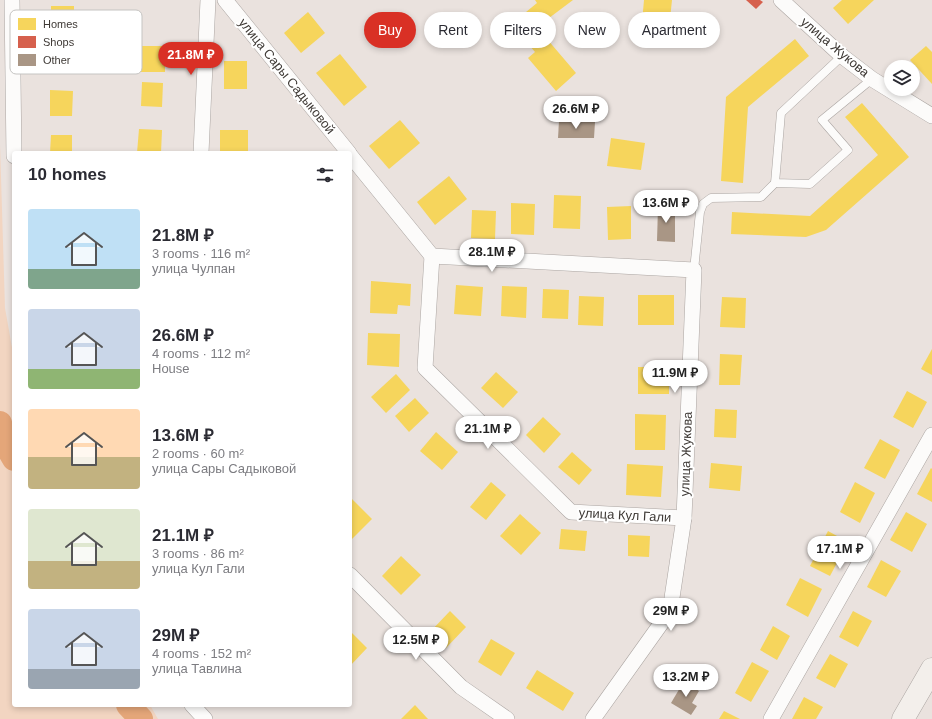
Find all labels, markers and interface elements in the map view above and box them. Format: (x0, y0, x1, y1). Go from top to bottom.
legend (10, 10, 142, 74)
chip: Buy (364, 12, 416, 48)
chip: Rent (424, 12, 482, 48)
chip: Filters (490, 12, 556, 48)
chip: New (564, 12, 620, 48)
chip: Apartment (628, 12, 720, 48)
street label: улица Жукова (798, 14, 873, 80)
street label: улица Сары Садыковой (236, 15, 338, 137)
text: Homes (43, 18, 78, 30)
text: Shops (43, 36, 75, 48)
pin: 21.8M ₽ (154, 42, 228, 76)
text: 21.8M ₽ (167, 47, 215, 62)
text: Other (43, 54, 71, 66)
map controls (884, 60, 920, 96)
button: layers (884, 60, 920, 96)
pin: 26.6M ₽ (539, 96, 613, 130)
text: 26.6M ₽ (552, 101, 600, 116)
icon: filters (314, 164, 336, 186)
text: 10 homes (28, 165, 106, 184)
pin: 13.6M ₽ (629, 190, 703, 224)
text: 13.6M ₽ (642, 195, 690, 210)
icon: home (60, 225, 108, 273)
text: 21.8M ₽ (152, 226, 214, 245)
pin: 28.1M ₽ (455, 239, 529, 273)
text: 28.1M ₽ (468, 244, 516, 259)
text: 3 rooms · 116 m² (152, 246, 250, 261)
text: улица Чулпан (152, 261, 235, 276)
icon: home (60, 325, 108, 373)
text: 26.6M ₽ (152, 326, 214, 345)
text: 4 rooms · 112 m² (152, 346, 250, 361)
pin: 11.9M ₽ (638, 360, 712, 394)
text: House (152, 361, 190, 376)
text: 11.9M ₽ (652, 365, 698, 380)
street label: улица Жукова (677, 411, 695, 497)
pin: 21.1M ₽ (451, 416, 525, 450)
text: 21.1M ₽ (464, 421, 512, 436)
icon: home (60, 425, 108, 473)
text: 13.6M ₽ (152, 426, 214, 445)
text: 2 rooms · 60 m² (152, 446, 244, 461)
text: улица Сары Садыковой (152, 461, 296, 476)
street label: улица Кул Гали (578, 505, 672, 525)
icon: home (60, 525, 108, 573)
text: 21.1M ₽ (152, 526, 214, 545)
pin: 17.1M ₽ (803, 536, 877, 570)
text: 17.1M ₽ (816, 541, 864, 556)
text: 3 rooms · 86 m² (152, 546, 244, 561)
text: улица Кул Гали (152, 561, 245, 576)
pin: 29M ₽ (643, 598, 699, 632)
text: 29M ₽ (653, 603, 689, 618)
icon: home (60, 625, 108, 673)
text: 29M ₽ (152, 626, 200, 645)
pin: 12.5M ₽ (379, 627, 453, 661)
text: 12.5M ₽ (392, 632, 440, 647)
text: 4 rooms · 152 m² (152, 646, 251, 661)
text: улица Тавлина (152, 661, 242, 676)
pin: 13.2M ₽ (649, 664, 723, 698)
text: 13.2M ₽ (662, 669, 710, 684)

